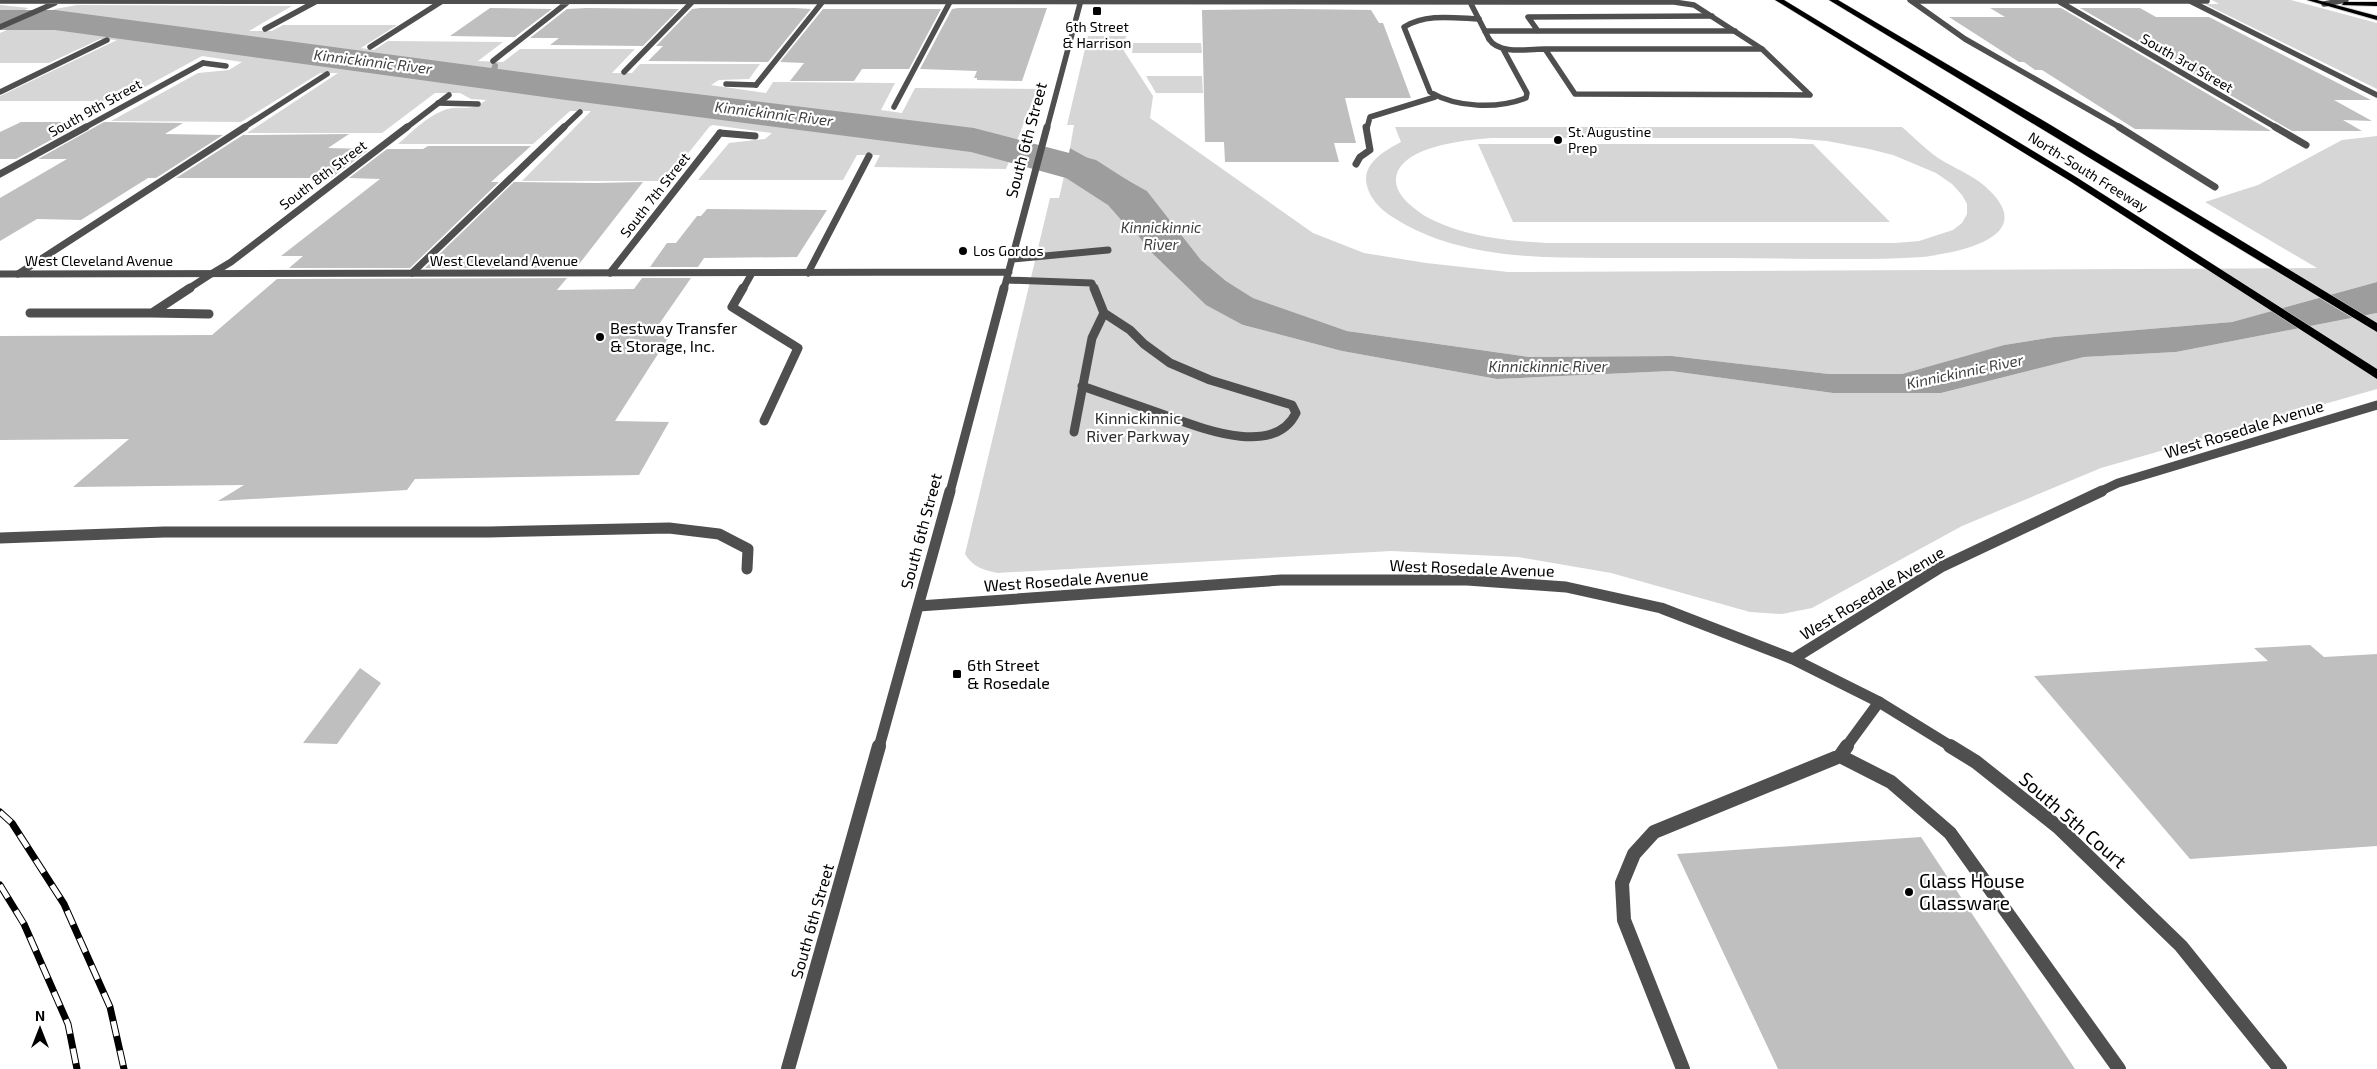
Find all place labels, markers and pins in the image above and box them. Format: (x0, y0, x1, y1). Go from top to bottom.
marker: 6th Street & Harrison (1091, 5, 1103, 17)
place label: 6th Street & Harrison (1063, 18, 1131, 51)
place label: St. Augustine Prep (1568, 123, 1651, 156)
marker: St. Augustine Prep (1552, 134, 1564, 146)
place label: Los Gordos (973, 242, 1044, 259)
marker: Los Gordos (957, 245, 969, 257)
place label: Bestway Transfer & Storage, Inc. (610, 318, 738, 355)
marker: Bestway Transfer & Storage, Inc. (594, 331, 606, 343)
place label: 6th Street & Rosedale (967, 655, 1050, 692)
marker: 6th Street & Rosedale (951, 668, 963, 680)
place label: Glass House Glassware (1919, 869, 2025, 914)
marker: Glass House Glassware (1903, 886, 1915, 898)

